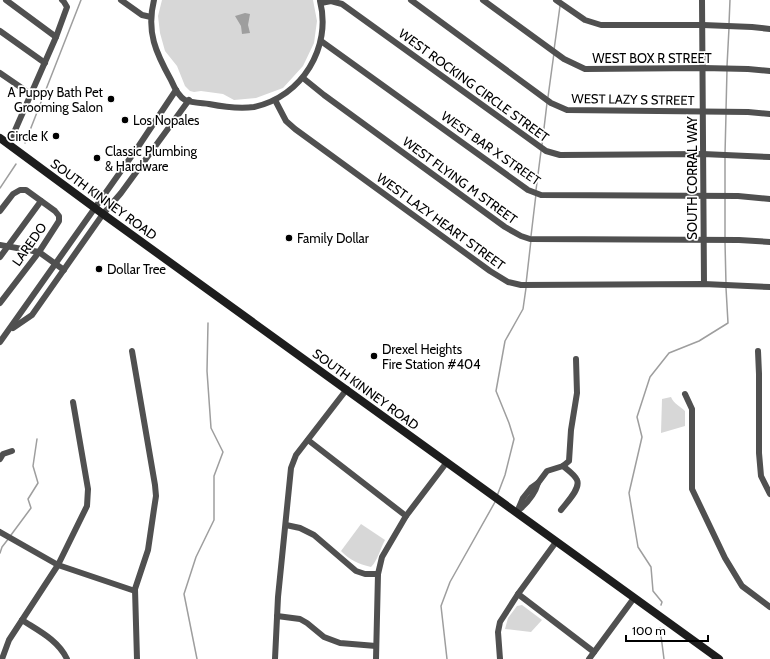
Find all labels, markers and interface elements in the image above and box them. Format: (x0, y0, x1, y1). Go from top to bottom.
street label: WEST ROCKING CIRCLE STREET (396, 25, 552, 145)
street label: WEST BOX R STREET (592, 50, 712, 66)
place label: A Puppy Bath Pet Grooming Salon (8, 84, 104, 115)
street label: WEST LAZY S STREET (571, 90, 695, 108)
marker: A Puppy Bath Pet Grooming Salon (106, 94, 116, 104)
street label: WEST BAR X STREET (438, 108, 544, 188)
place label: Los Nopales (133, 112, 200, 128)
marker: Los Nopales (120, 115, 130, 125)
street label: SOUTH CORRAL WAY (684, 116, 700, 240)
place label: Circle K (7, 128, 49, 144)
marker: Circle K (51, 131, 61, 141)
street label: WEST FLYING M STREET (400, 133, 520, 227)
place label: Classic Plumbing & Hardware (105, 143, 198, 174)
marker: Classic Plumbing & Hardware (92, 153, 102, 163)
street label: SOUTH KINNEY ROAD (48, 155, 160, 243)
street label: WEST LAZY HEART STREET (374, 169, 508, 273)
street label: LAREDO (8, 219, 50, 269)
place label: Family Dollar (297, 230, 370, 246)
marker: Family Dollar (284, 233, 294, 243)
place label: Dollar Tree (107, 261, 166, 277)
marker: Dollar Tree (94, 264, 104, 274)
place label: Drexel Heights Fire Station #404 (382, 341, 481, 372)
street label: SOUTH KINNEY ROAD (310, 345, 422, 433)
marker: Drexel Heights Fire Station #404 (369, 351, 379, 361)
scale bar (626, 617, 708, 643)
text: 100 m (632, 623, 666, 638)

